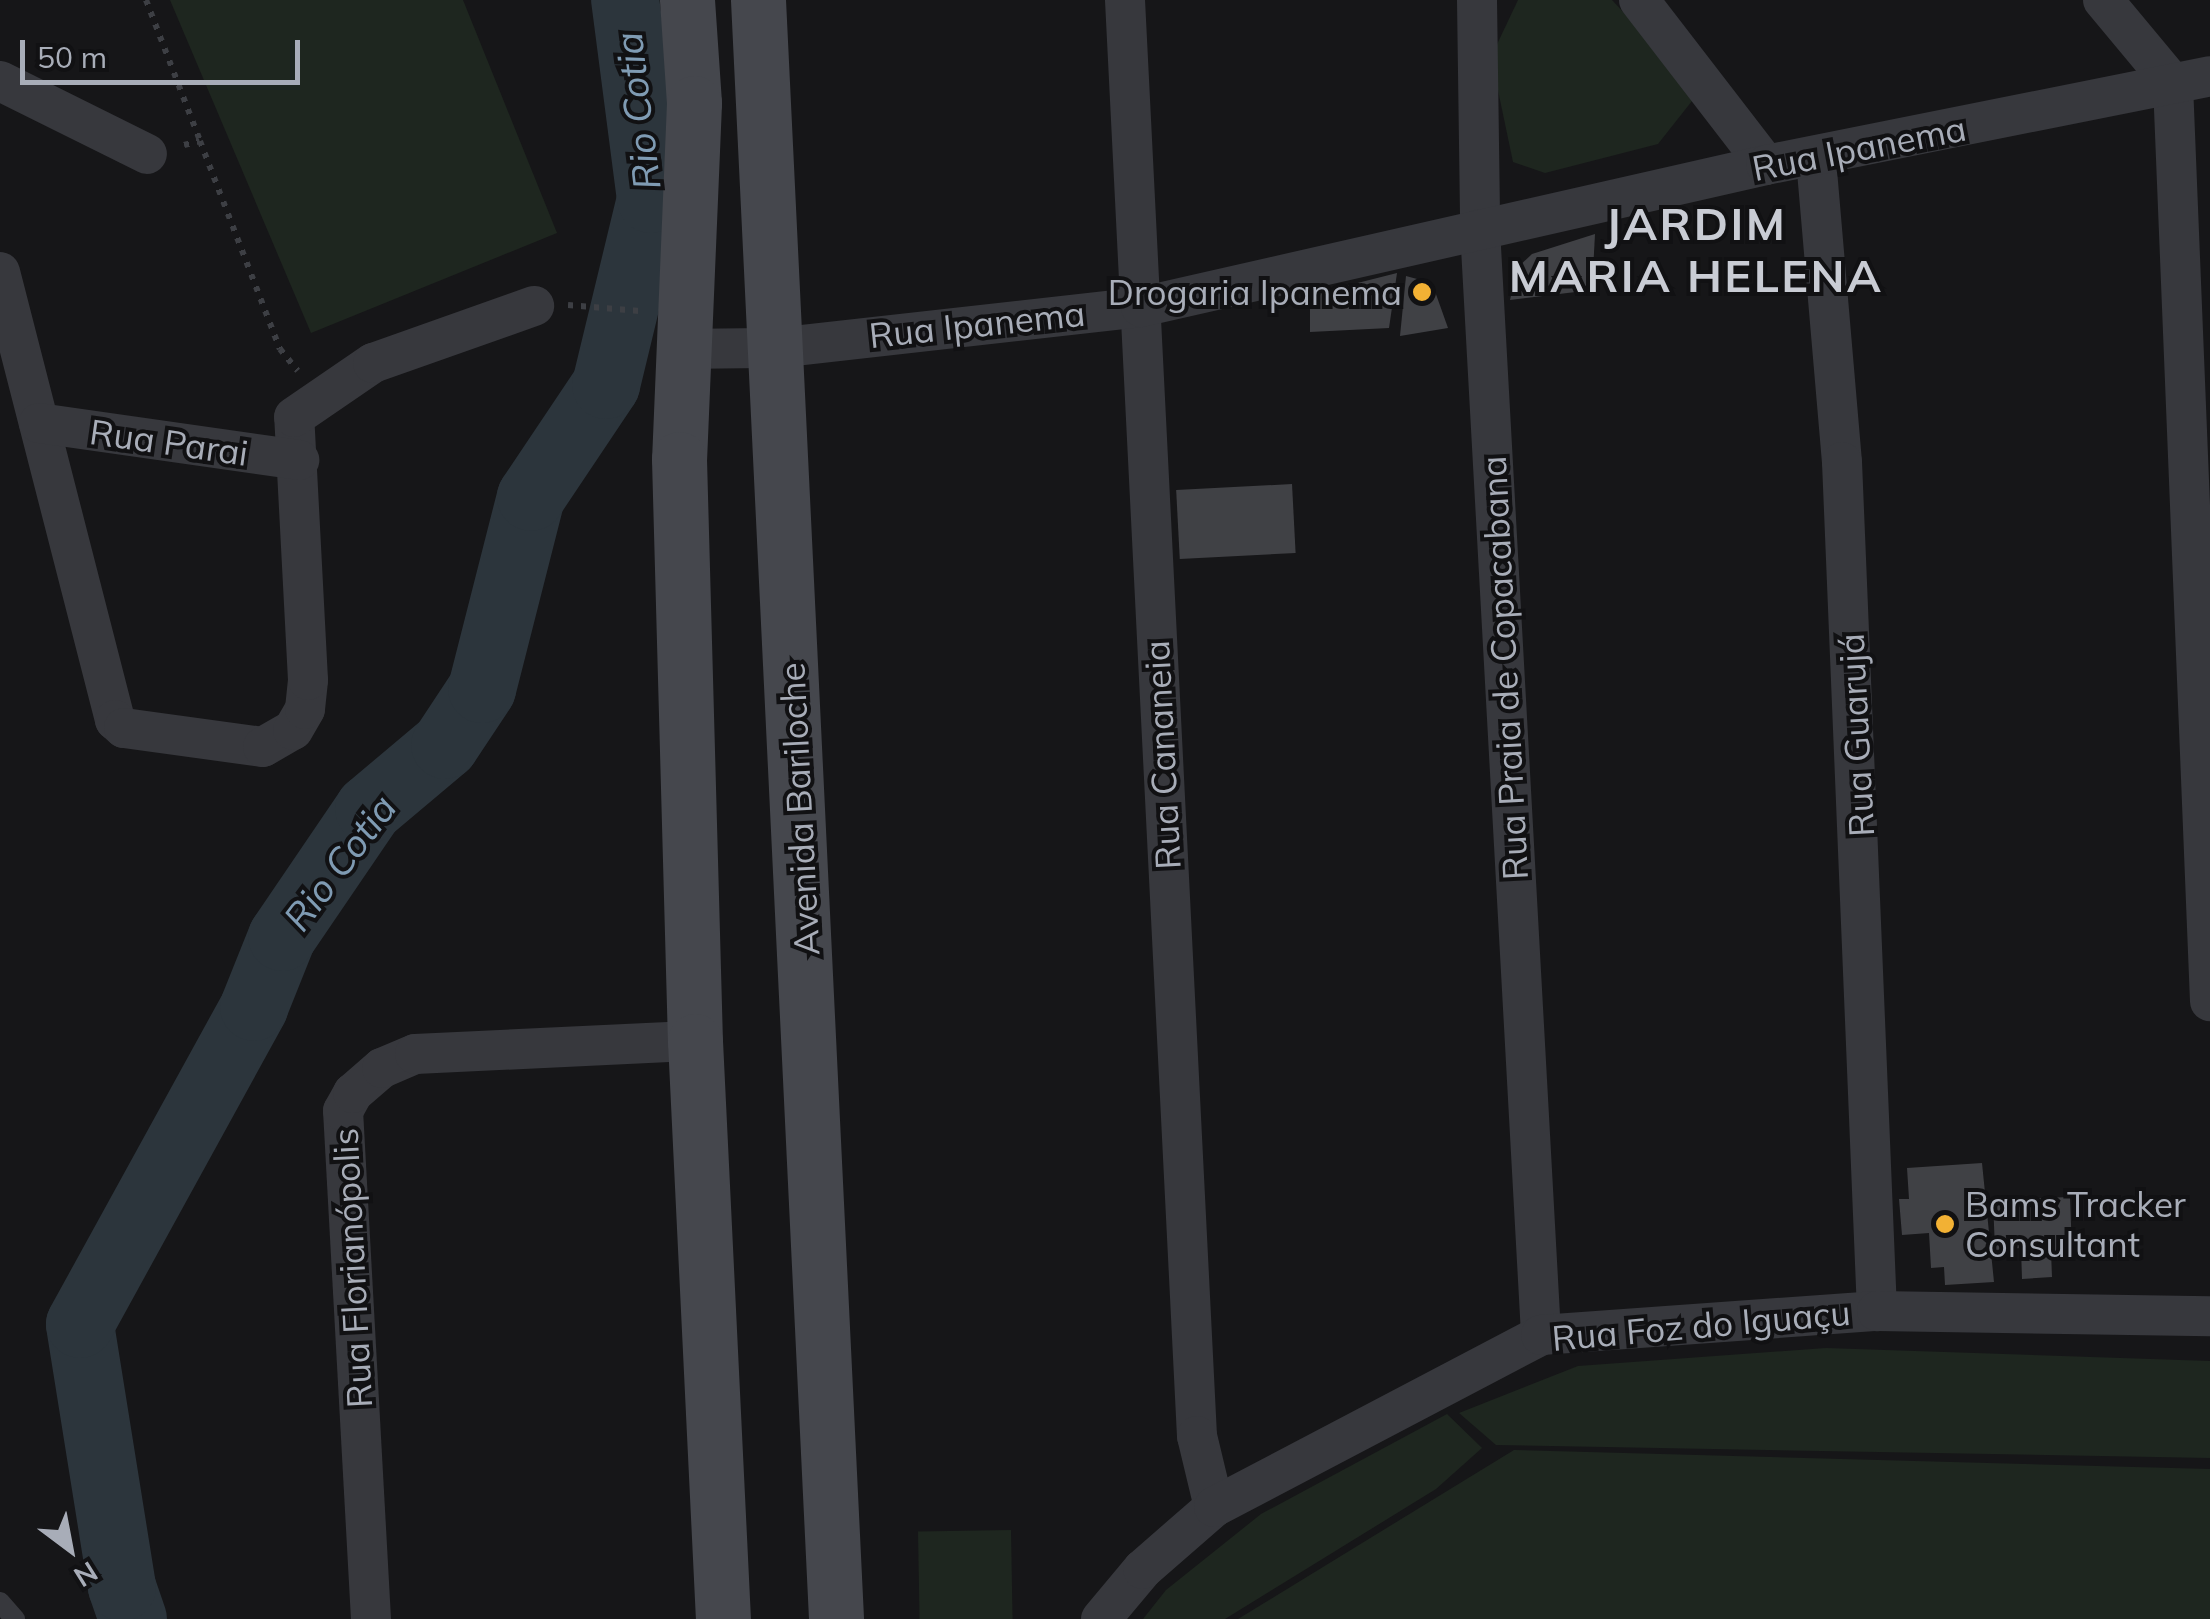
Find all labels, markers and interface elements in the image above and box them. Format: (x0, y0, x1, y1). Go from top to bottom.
scale bar (25, 20, 305, 82)
water label: Rio Cotia (606, 30, 670, 192)
text: 50 m (37, 38, 107, 76)
street label: Rua Ipanema (1749, 107, 1969, 189)
district label: JARDIM MARIA HELENA (1509, 197, 1883, 303)
place label: Drogaria Ipanema (1108, 271, 1402, 313)
marker: Drogaria Ipanema (1411, 281, 1433, 303)
street label: Rua Ipanema (867, 292, 1087, 356)
street label: Rua Parai (87, 410, 251, 474)
street label: Rua Praia de Copacabana (1472, 455, 1536, 881)
street label: Rua Guarujá (1830, 632, 1882, 838)
street label: Rua Cananeia (1135, 639, 1189, 871)
street label: Avenida Bariloche (770, 662, 828, 956)
water label: Rio Cotia (274, 786, 406, 940)
street label: Rua Florianópolis (324, 1127, 380, 1409)
place label: Bams Tracker Consultant (1965, 1183, 2186, 1265)
marker: Bams Tracker Consultant (1934, 1213, 1956, 1235)
street label: Rua Foz do Iguaçu (1550, 1291, 1852, 1359)
north arrow (20, 1499, 120, 1599)
text: N (68, 1554, 104, 1595)

